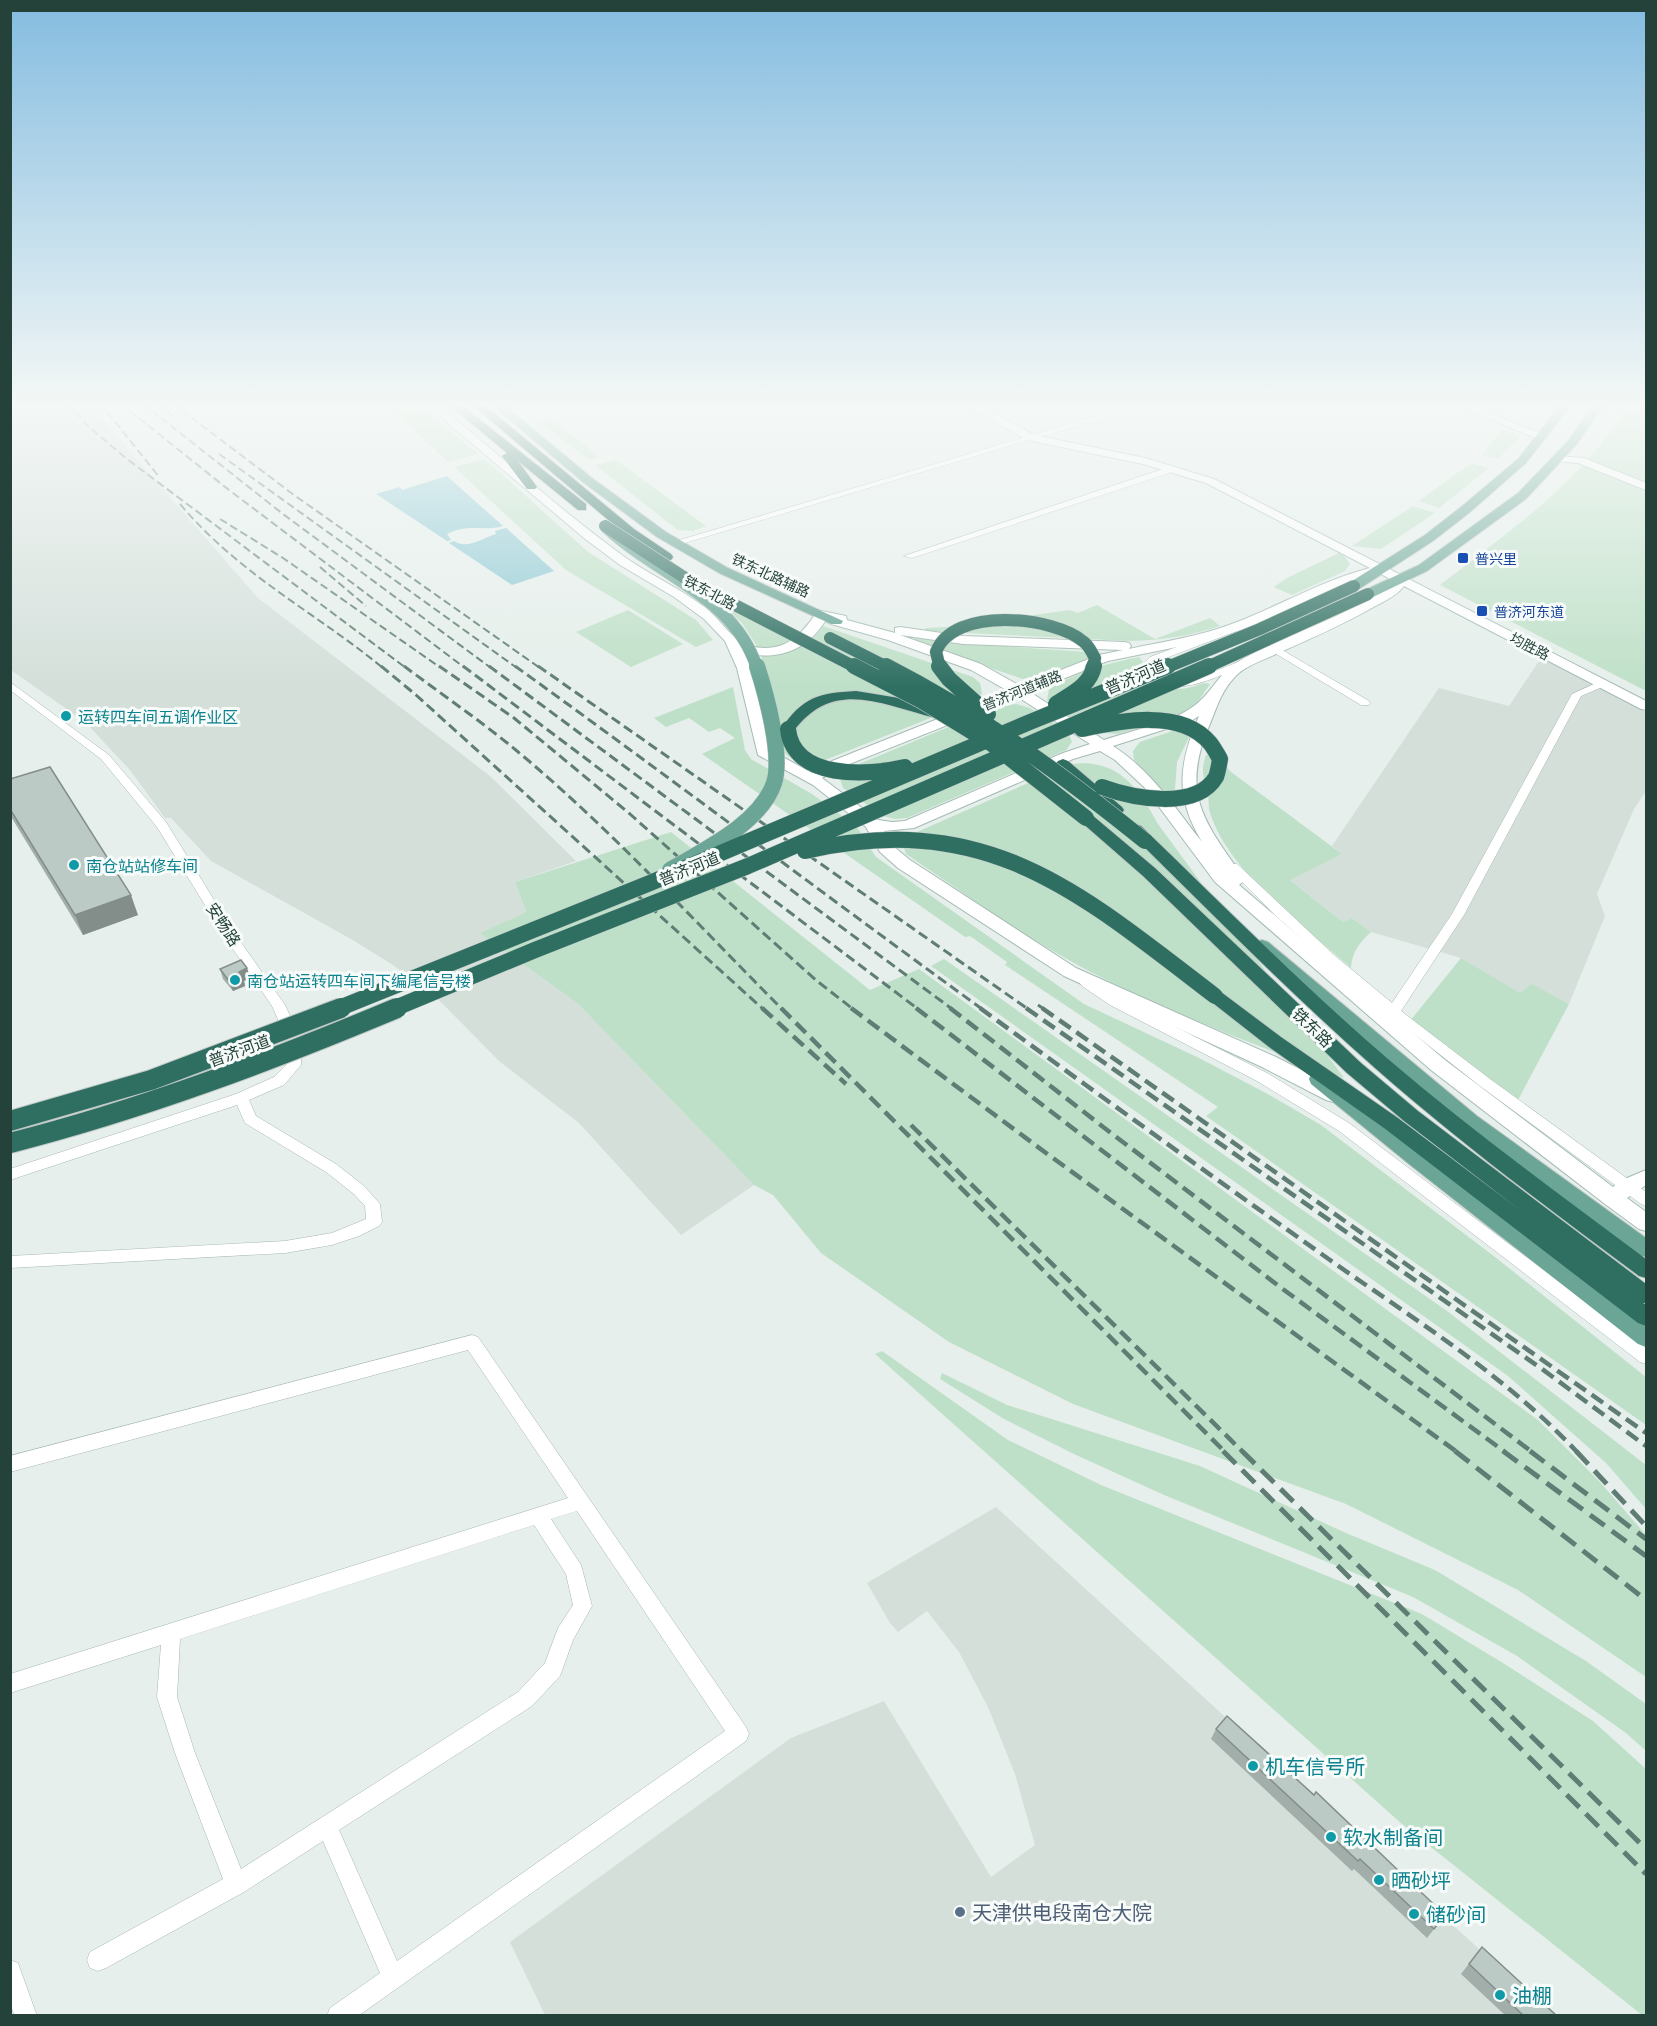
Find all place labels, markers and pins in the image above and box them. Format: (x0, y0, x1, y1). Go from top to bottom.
place label: 普兴里 (1475, 550, 1517, 567)
marker: 普兴里 (1456, 551, 1470, 565)
place label: 普济河东道 (1494, 603, 1564, 620)
marker: 普济河东道 (1475, 604, 1489, 618)
place label: 运转四车间五调作业区 (78, 707, 238, 726)
marker: 运转四车间五调作业区 (59, 709, 73, 723)
place label: 南仓站站修车间 (86, 856, 198, 875)
marker: 南仓站站修车间 (67, 858, 81, 872)
place label: 南仓站运转四车间下编尾信号楼 (247, 971, 471, 990)
marker: 南仓站运转四车间下编尾信号楼 (228, 973, 242, 987)
place label: 机车信号所 (1265, 1754, 1365, 1778)
marker: 机车信号所 (1246, 1759, 1260, 1773)
place label: 软水制备间 (1343, 1825, 1443, 1849)
marker: 软水制备间 (1324, 1830, 1338, 1844)
place label: 晒砂坪 (1391, 1868, 1451, 1892)
marker: 晒砂坪 (1372, 1873, 1386, 1887)
place label: 天津供电段南仓大院 (972, 1900, 1152, 1924)
place label: 储砂间 (1426, 1902, 1486, 1926)
marker: 天津供电段南仓大院 (953, 1905, 967, 1919)
marker: 储砂间 (1407, 1907, 1421, 1921)
place label: 油棚 (1512, 1983, 1552, 2007)
marker: 油棚 (1493, 1988, 1507, 2002)

